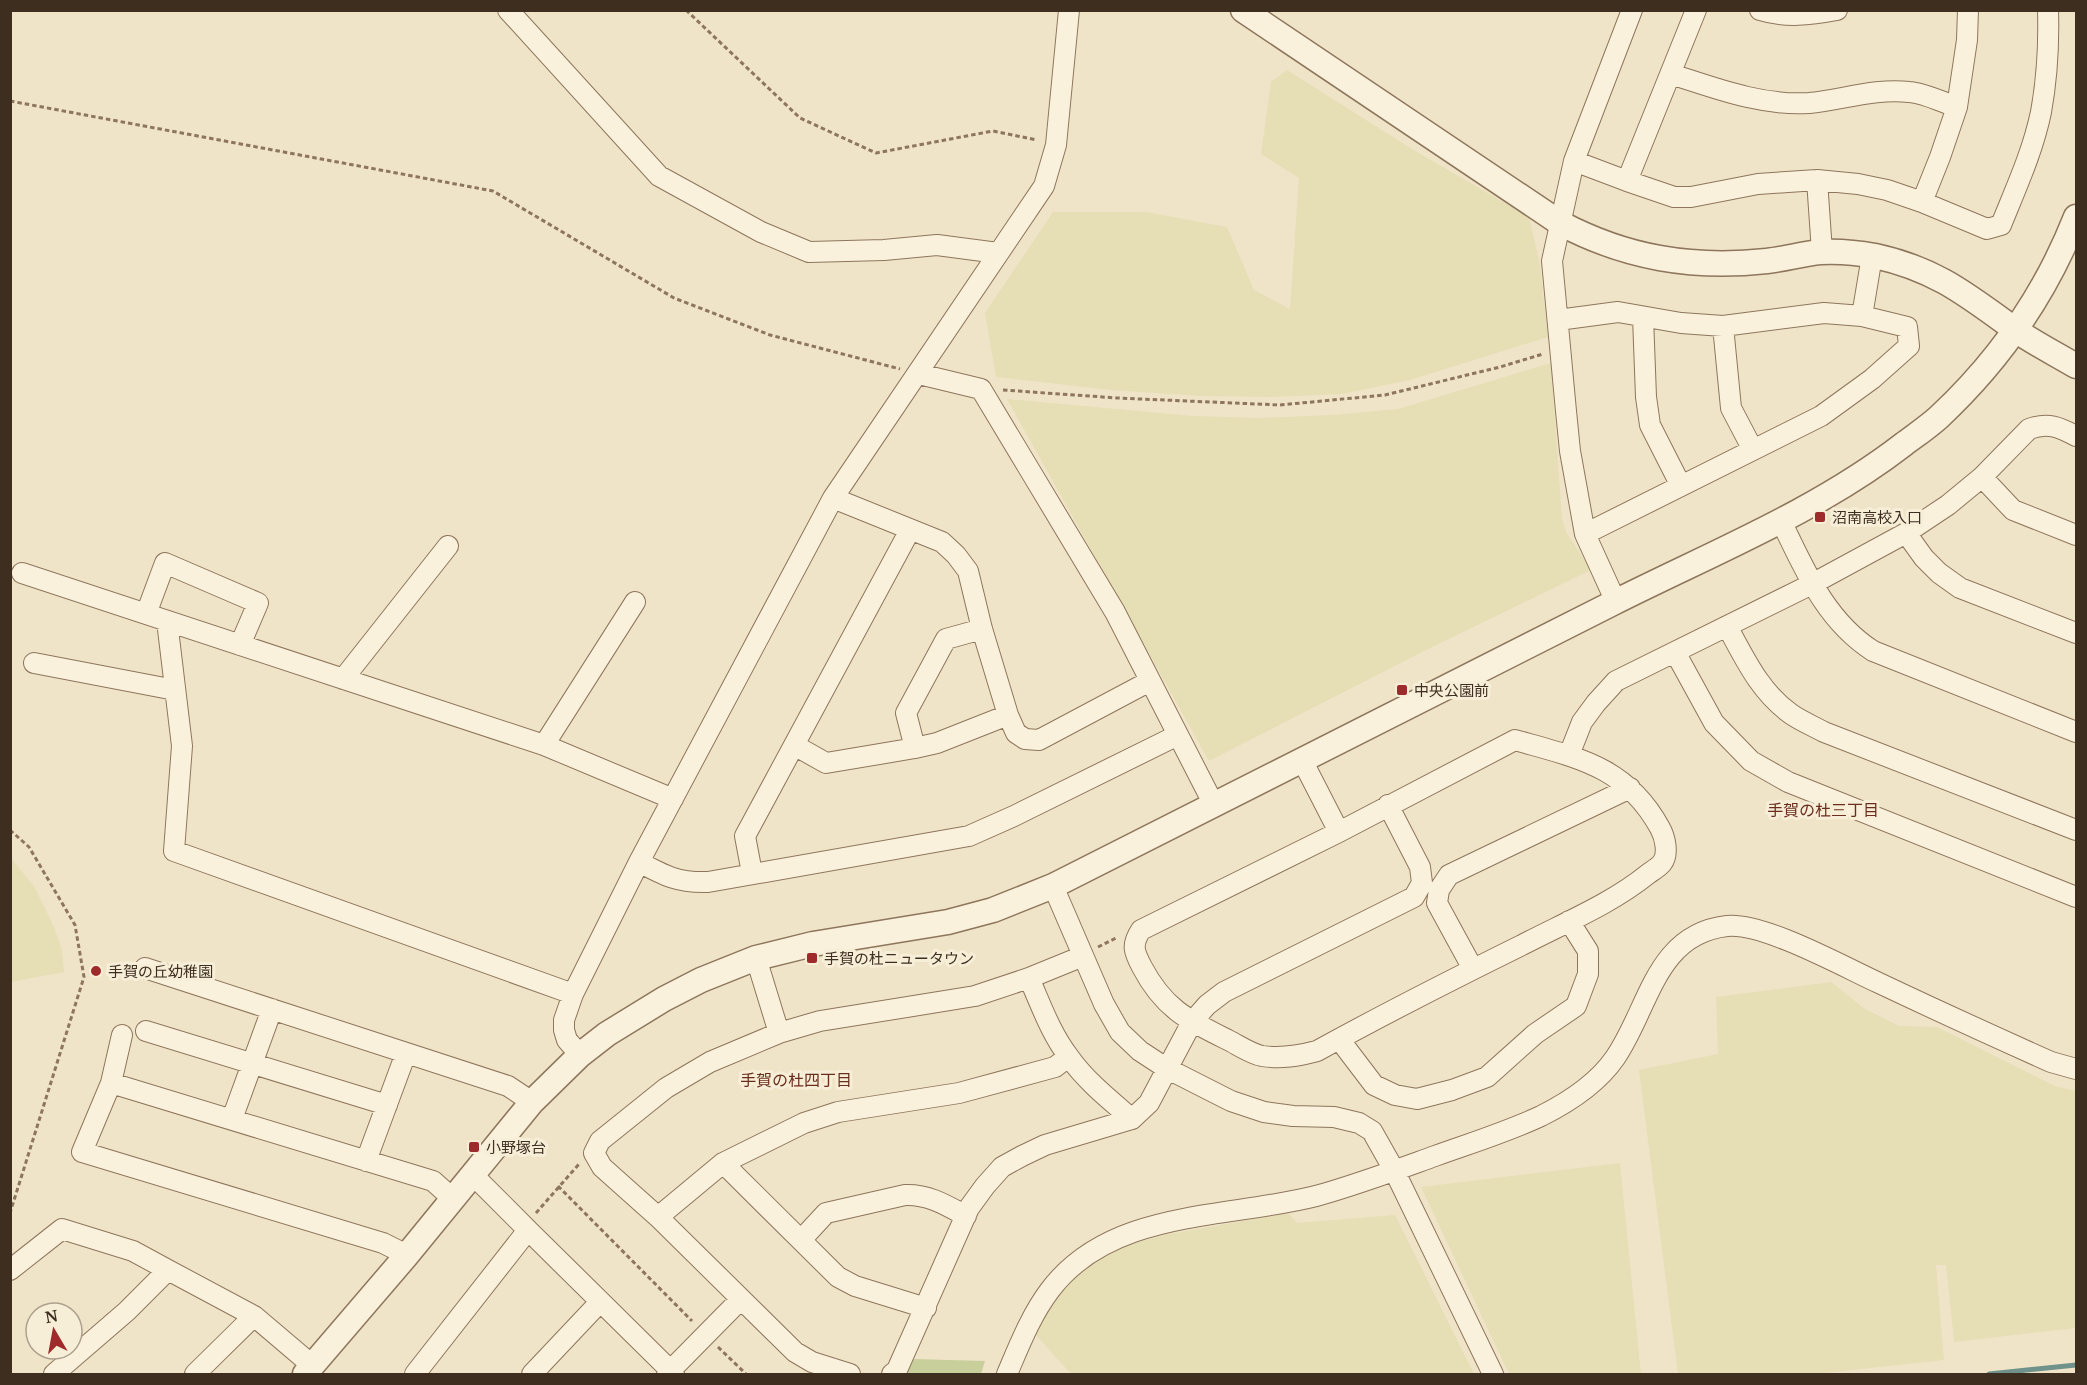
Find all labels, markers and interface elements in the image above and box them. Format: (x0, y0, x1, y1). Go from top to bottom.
place label: 沼南高校入口 (1832, 507, 1922, 527)
marker: 沼南高校入口 (1813, 510, 1827, 524)
place label: 中央公園前 (1414, 680, 1489, 700)
marker: 中央公園前 (1395, 683, 1409, 697)
district label: 手賀の杜三丁目 (1767, 799, 1879, 821)
place label: 手賀の杜ニュータウン (824, 948, 974, 968)
marker: 手賀の杜ニュータウン (805, 951, 819, 965)
place label: 手賀の丘幼稚園 (108, 961, 213, 981)
marker: 手賀の丘幼稚園 (89, 964, 103, 978)
district label: 手賀の杜四丁目 (740, 1069, 852, 1091)
place label: 小野塚台 (486, 1137, 546, 1157)
marker: 小野塚台 (467, 1140, 481, 1154)
north arrow (24, 1301, 84, 1361)
text: N (43, 1304, 60, 1328)

